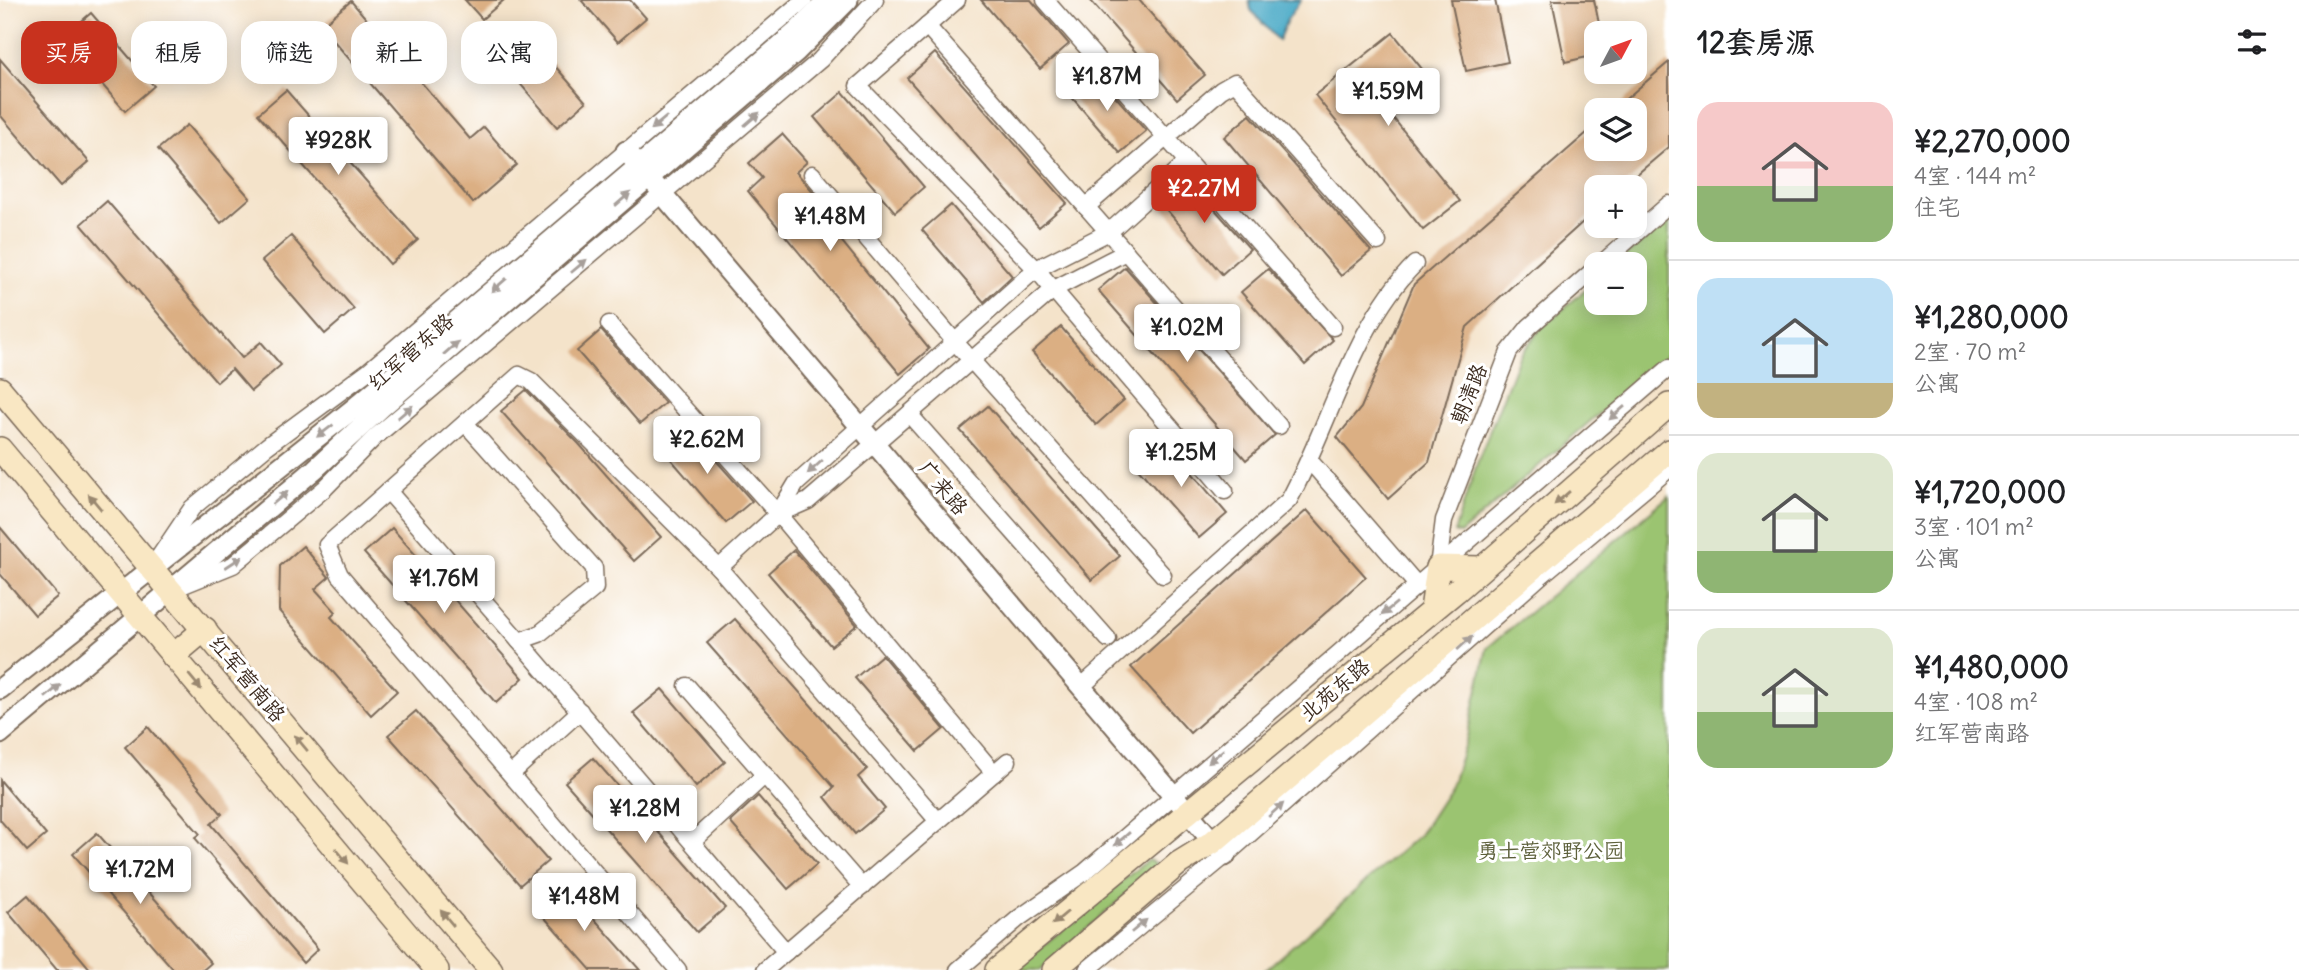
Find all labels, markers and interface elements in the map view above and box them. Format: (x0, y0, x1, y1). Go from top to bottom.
chip: 买房 (21, 21, 117, 84)
chip: 租房 (131, 21, 227, 84)
chip: 筛选 (241, 21, 337, 84)
chip: 新上 (351, 21, 447, 84)
chip: 公寓 (461, 21, 557, 84)
north arrow (1584, 21, 1647, 84)
map controls (1584, 21, 1647, 315)
text: 12套房源 (1697, 23, 1815, 61)
icon: filters (2233, 23, 2271, 61)
pin: ¥1.87M (1050, 54, 1164, 113)
text: ¥1.87M (1072, 61, 1142, 90)
pin: ¥1.59M (1331, 68, 1445, 128)
text: ¥1.59M (1352, 76, 1424, 105)
button: layers (1584, 98, 1647, 161)
one-way arrow (744, 112, 761, 127)
one-way arrow (651, 116, 669, 131)
pin: ¥928K (289, 118, 387, 177)
text: ¥2,270,000 (1914, 122, 2071, 160)
text: ¥928K (305, 125, 371, 154)
icon: home (1753, 130, 1837, 214)
text: 4室 · 144 m² (1914, 161, 2036, 190)
pin: ¥2.27M (1147, 166, 1261, 225)
text: ¥2.27M (1167, 173, 1241, 202)
button: + (1584, 175, 1647, 238)
one-way arrow (614, 191, 632, 207)
text: 住宅 (1914, 192, 1960, 221)
pin: ¥1.48M (773, 194, 887, 253)
text: ¥1.48M (794, 201, 866, 230)
button: − (1584, 252, 1647, 315)
one-way arrow (570, 259, 587, 274)
one-way arrow (490, 277, 507, 292)
text: ¥1,280,000 (1914, 298, 2069, 336)
pin: ¥1.02M (1130, 304, 1244, 364)
icon: home (1753, 306, 1837, 390)
street label: 红军营东路 (362, 307, 459, 396)
text: ¥1.02M (1150, 312, 1224, 341)
text: 2室 · 70 m² (1914, 337, 2026, 366)
one-way arrow (442, 341, 459, 356)
street label: 朝清路 (1444, 360, 1493, 428)
text: 公寓 (1914, 368, 1960, 397)
one-way arrow (396, 405, 413, 420)
one-way arrow (1609, 405, 1626, 420)
pin: ¥2.62M (650, 416, 764, 476)
one-way arrow (316, 424, 334, 439)
text: ¥2.62M (669, 424, 745, 453)
pin: ¥1.25M (1124, 430, 1238, 489)
text: ¥1.25M (1145, 437, 1217, 466)
street label: 广来路 (913, 455, 974, 520)
one-way arrow (806, 459, 823, 474)
text: ¥1,720,000 (1914, 473, 2066, 511)
icon: home (1753, 481, 1837, 565)
one-way arrow (1553, 490, 1571, 506)
one-way arrow (272, 491, 289, 506)
one-way arrow (88, 493, 103, 510)
text: 3室 · 101 m² (1914, 512, 2034, 541)
text: 公寓 (1914, 543, 1960, 572)
one-way arrow (224, 555, 244, 568)
pin: ¥1.76M (387, 556, 501, 615)
text: ¥1.76M (409, 563, 479, 592)
one-way arrow (1380, 601, 1398, 617)
street label: 红军营南路 (203, 630, 291, 728)
one-way arrow (1456, 636, 1473, 652)
text: ¥1,480,000 (1914, 648, 2069, 686)
street label: 北苑东路 (1294, 652, 1376, 727)
icon: home (1753, 656, 1837, 740)
one-way arrow (187, 674, 202, 691)
one-way arrow (45, 684, 62, 699)
text: 4室 · 108 m² (1914, 687, 2038, 716)
text: 红军营南路 (1914, 718, 2029, 747)
one-way arrow (294, 735, 309, 752)
one-way arrow (1207, 748, 1224, 763)
pin: ¥1.28M (588, 786, 702, 845)
text: ¥1.28M (609, 793, 681, 822)
one-way arrow (1267, 803, 1284, 819)
one-way arrow (1113, 831, 1130, 847)
park label: 勇士营郊野公园 (1478, 837, 1625, 864)
pin: ¥1.72M (83, 846, 197, 906)
one-way arrow (334, 848, 349, 865)
text: ¥1.72M (105, 854, 175, 883)
pin: ¥1.48M (527, 874, 641, 933)
text: ¥1.48M (548, 881, 620, 910)
one-way arrow (440, 909, 455, 926)
one-way arrow (1051, 910, 1068, 925)
one-way arrow (1130, 919, 1147, 934)

